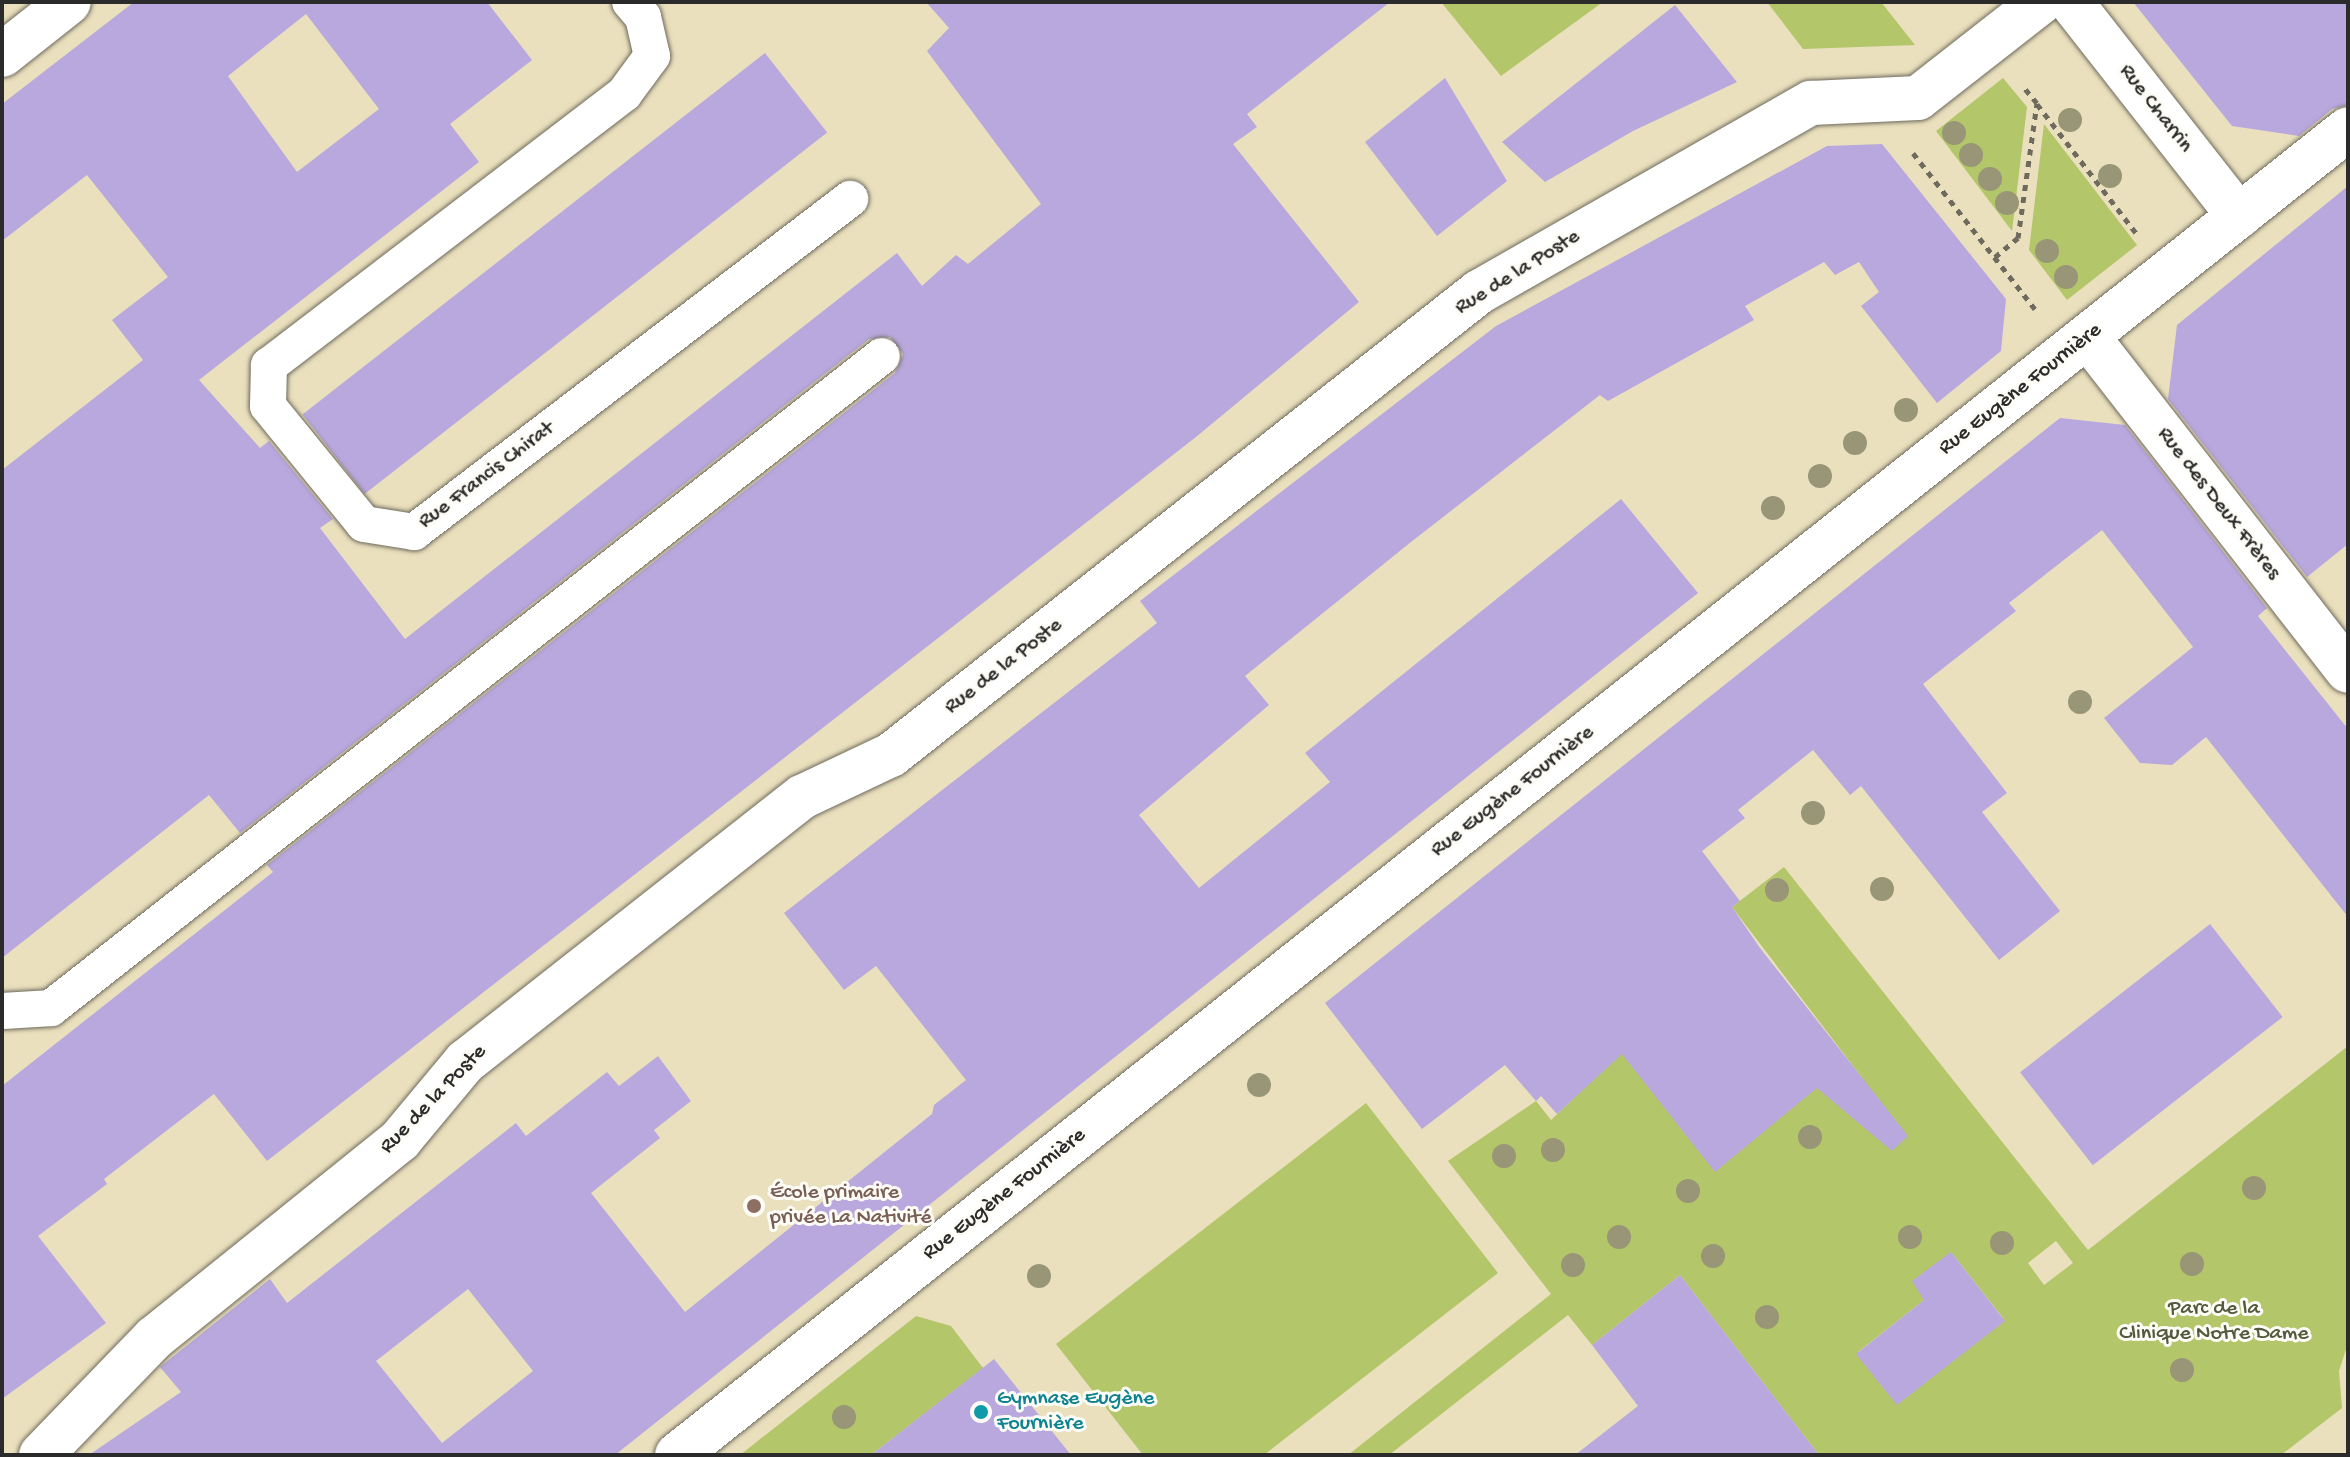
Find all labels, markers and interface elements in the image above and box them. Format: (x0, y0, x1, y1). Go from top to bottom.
street label: Rue Charrin (2112, 59, 2198, 159)
street label: Rue de la Poste (1451, 224, 1585, 322)
street label: Rue Eugène Fournière (1934, 318, 2108, 462)
street label: Rue Francis Chirat (414, 416, 560, 536)
street label: Rue des Deux Frères (2150, 422, 2286, 586)
street label: Rue de la Poste (940, 613, 1068, 721)
street label: Rue Eugène Fournière (1426, 720, 1600, 864)
street label: Rue de la Poste (375, 1040, 493, 1160)
street label: Rue Eugène Fournière (918, 1123, 1092, 1267)
place label: École primaire privée La Nativité (770, 1180, 932, 1232)
marker: École primaire privée La Nativité (745, 1197, 763, 1215)
park label: Parc de la Clinique Notre Dame (2119, 1296, 2309, 1348)
place label: Gymnase Eugène Fournière (997, 1386, 1154, 1438)
marker: Gymnase Eugène Fournière (972, 1403, 990, 1421)

